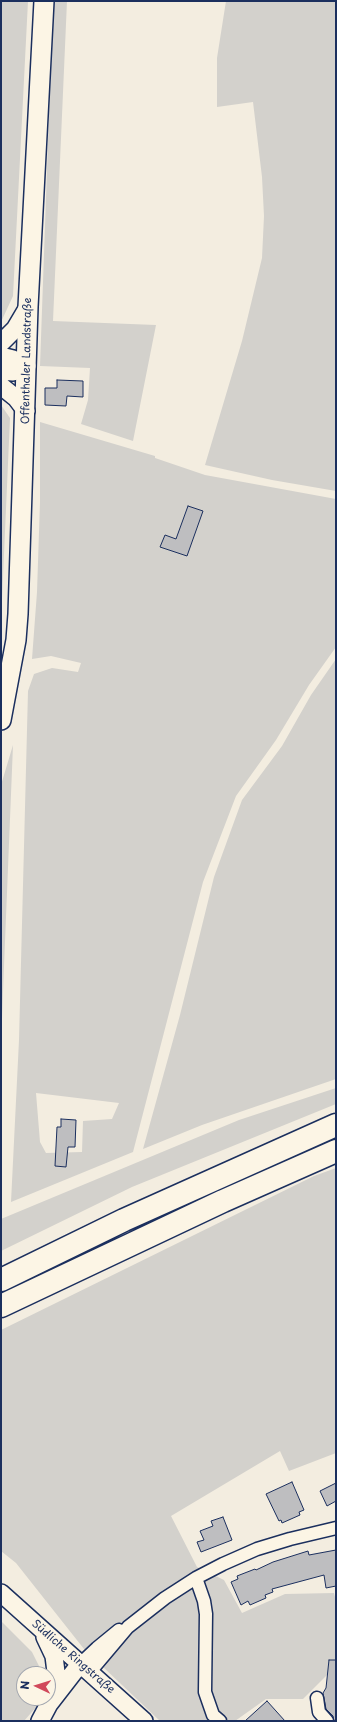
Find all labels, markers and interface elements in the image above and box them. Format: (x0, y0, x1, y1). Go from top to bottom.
street label: Offenthaler Landstraße (19, 298, 35, 424)
street label: Südliche Ringstraße (29, 1617, 117, 1697)
north arrow (16, 1666, 56, 1706)
text: N (16, 1680, 33, 1690)

